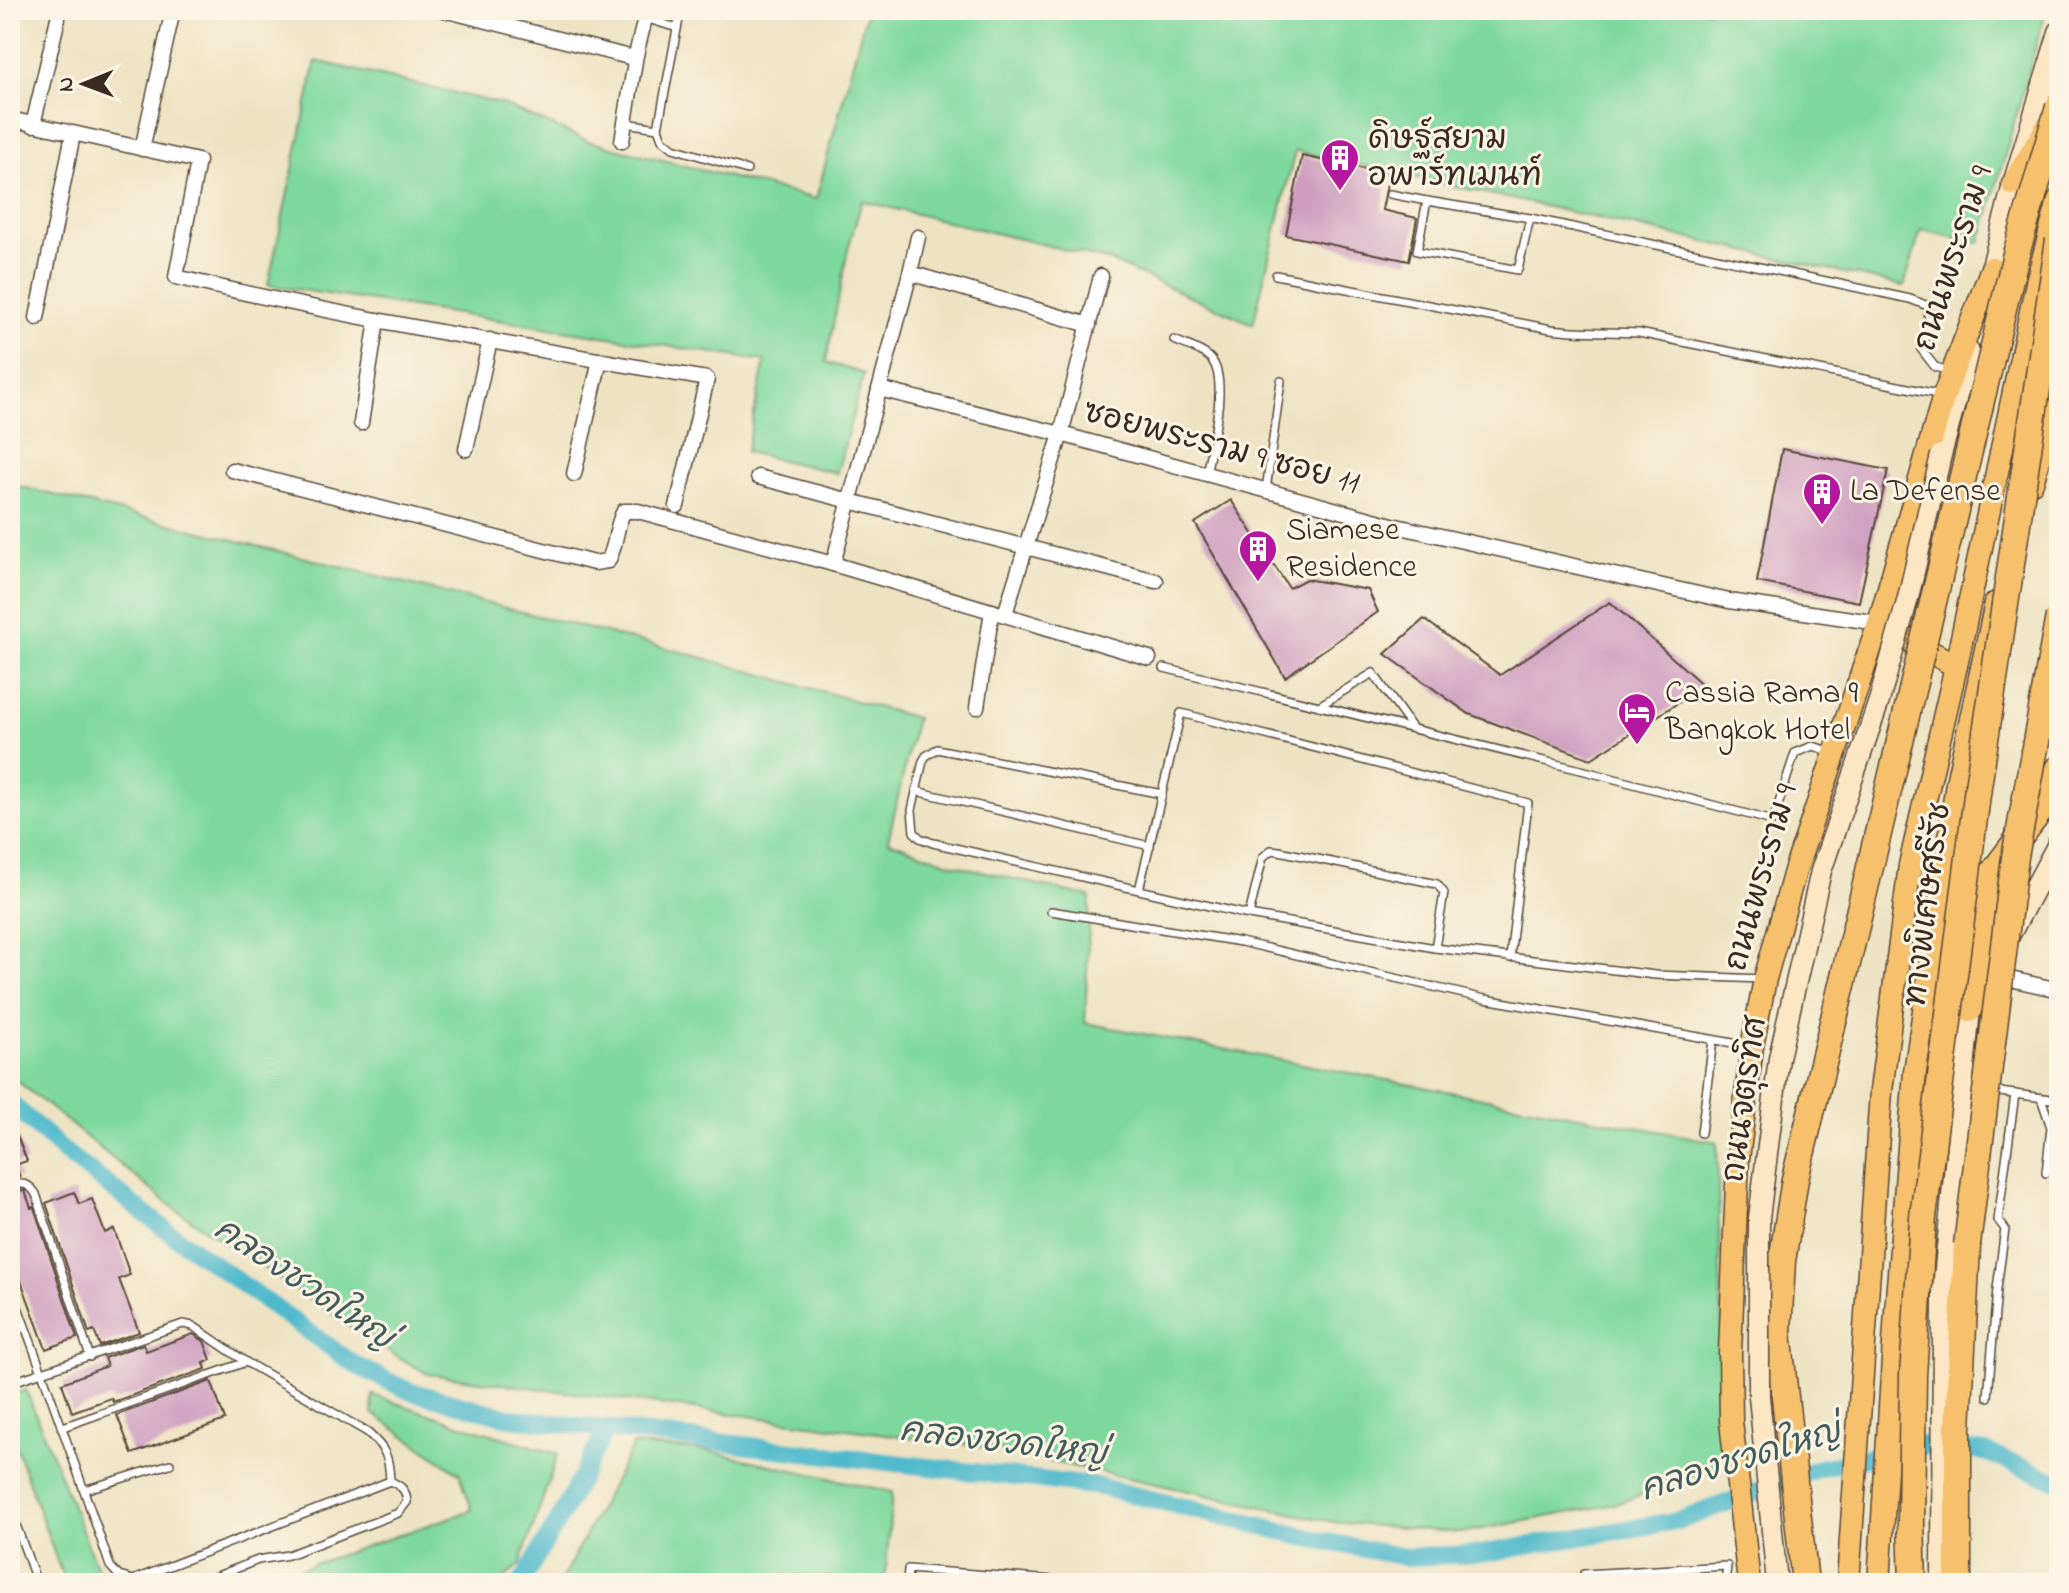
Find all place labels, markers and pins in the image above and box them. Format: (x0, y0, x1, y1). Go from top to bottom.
place label: ดิษฐ์สยาม อพาร์ทเมนท์ (1368, 116, 1542, 201)
building icon: ดิษฐ์สยาม อพาร์ทเมนท์ (1319, 137, 1361, 192)
place label: La Defense (1850, 469, 2001, 516)
building icon: La Defense (1801, 471, 1843, 526)
place label: Siamese Residence (1286, 508, 1417, 592)
building icon: Siamese Residence (1237, 528, 1279, 583)
place label: Cassia Rama 9 Bangkok Hotel (1664, 671, 1859, 755)
hotel icon: Cassia Rama 9 Bangkok Hotel (1616, 691, 1658, 746)

